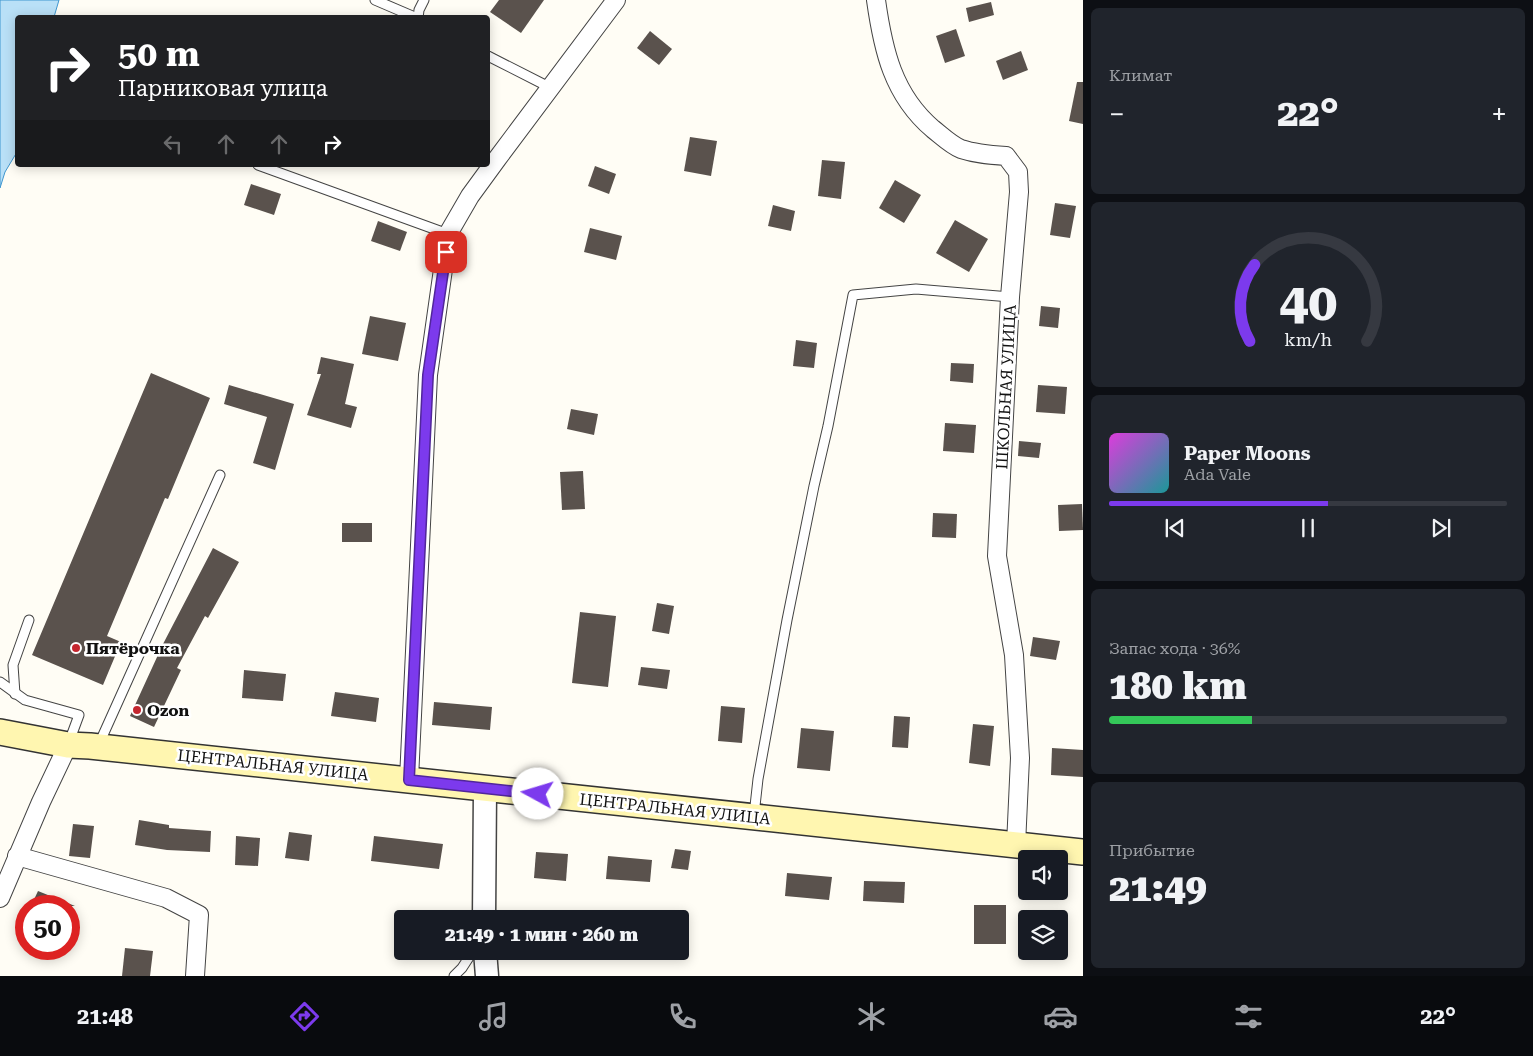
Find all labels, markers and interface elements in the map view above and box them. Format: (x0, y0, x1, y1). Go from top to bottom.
text: 50 m (118, 34, 200, 75)
icon: right (35, 35, 100, 100)
text: Климат (1109, 66, 1172, 85)
text: Парниковая улица (118, 76, 328, 101)
text: 22° (1277, 91, 1339, 135)
text: − (1109, 98, 1125, 131)
text: + (1491, 98, 1507, 131)
icon: left (159, 130, 187, 158)
icon: ahead (212, 130, 240, 158)
icon: ahead (265, 130, 293, 158)
icon: right (318, 130, 346, 158)
pin (425, 231, 467, 273)
icon: arrive (432, 238, 460, 266)
text: 40 (1279, 272, 1337, 333)
street label: ШКОЛЬНАЯ УЛИЦА (992, 303, 1020, 470)
text: km/h (1284, 329, 1332, 350)
text: Paper Moons (1184, 442, 1311, 465)
text: Ada Vale (1184, 465, 1251, 484)
icon: previous (1161, 514, 1189, 542)
icon: pause (1294, 514, 1322, 542)
icon: next (1427, 514, 1455, 542)
place label: Пятёрочка (86, 639, 180, 658)
text: Запас хода · 36% (1109, 639, 1240, 658)
marker: Пятёрочка (70, 642, 82, 654)
text: 180 km (1109, 664, 1247, 708)
place label: Ozon (147, 701, 190, 720)
marker: Ozon (131, 704, 143, 716)
street label: ЦЕНТРАЛЬНАЯ УЛИЦА (177, 746, 370, 785)
position arrow (511, 767, 563, 819)
street label: ЦЕНТРАЛЬНАЯ УЛИЦА (579, 790, 772, 829)
text: Прибытие (1109, 841, 1195, 860)
map controls (1018, 850, 1068, 960)
button: sound (1018, 850, 1068, 900)
text: 21:49 (1109, 866, 1207, 910)
speed limit sign: 50 (15, 895, 80, 960)
button: layers (1018, 910, 1068, 960)
text: 21:49 · 1 мин · 260 m (445, 923, 638, 946)
icon: directions (287, 999, 322, 1034)
icon: music (476, 999, 511, 1034)
icon: phone (665, 999, 700, 1034)
icon: climate (854, 999, 889, 1034)
icon: car (1043, 999, 1078, 1034)
icon: filters (1231, 999, 1266, 1034)
text: 21:48 (77, 1004, 133, 1029)
text: 22° (1420, 1004, 1456, 1029)

